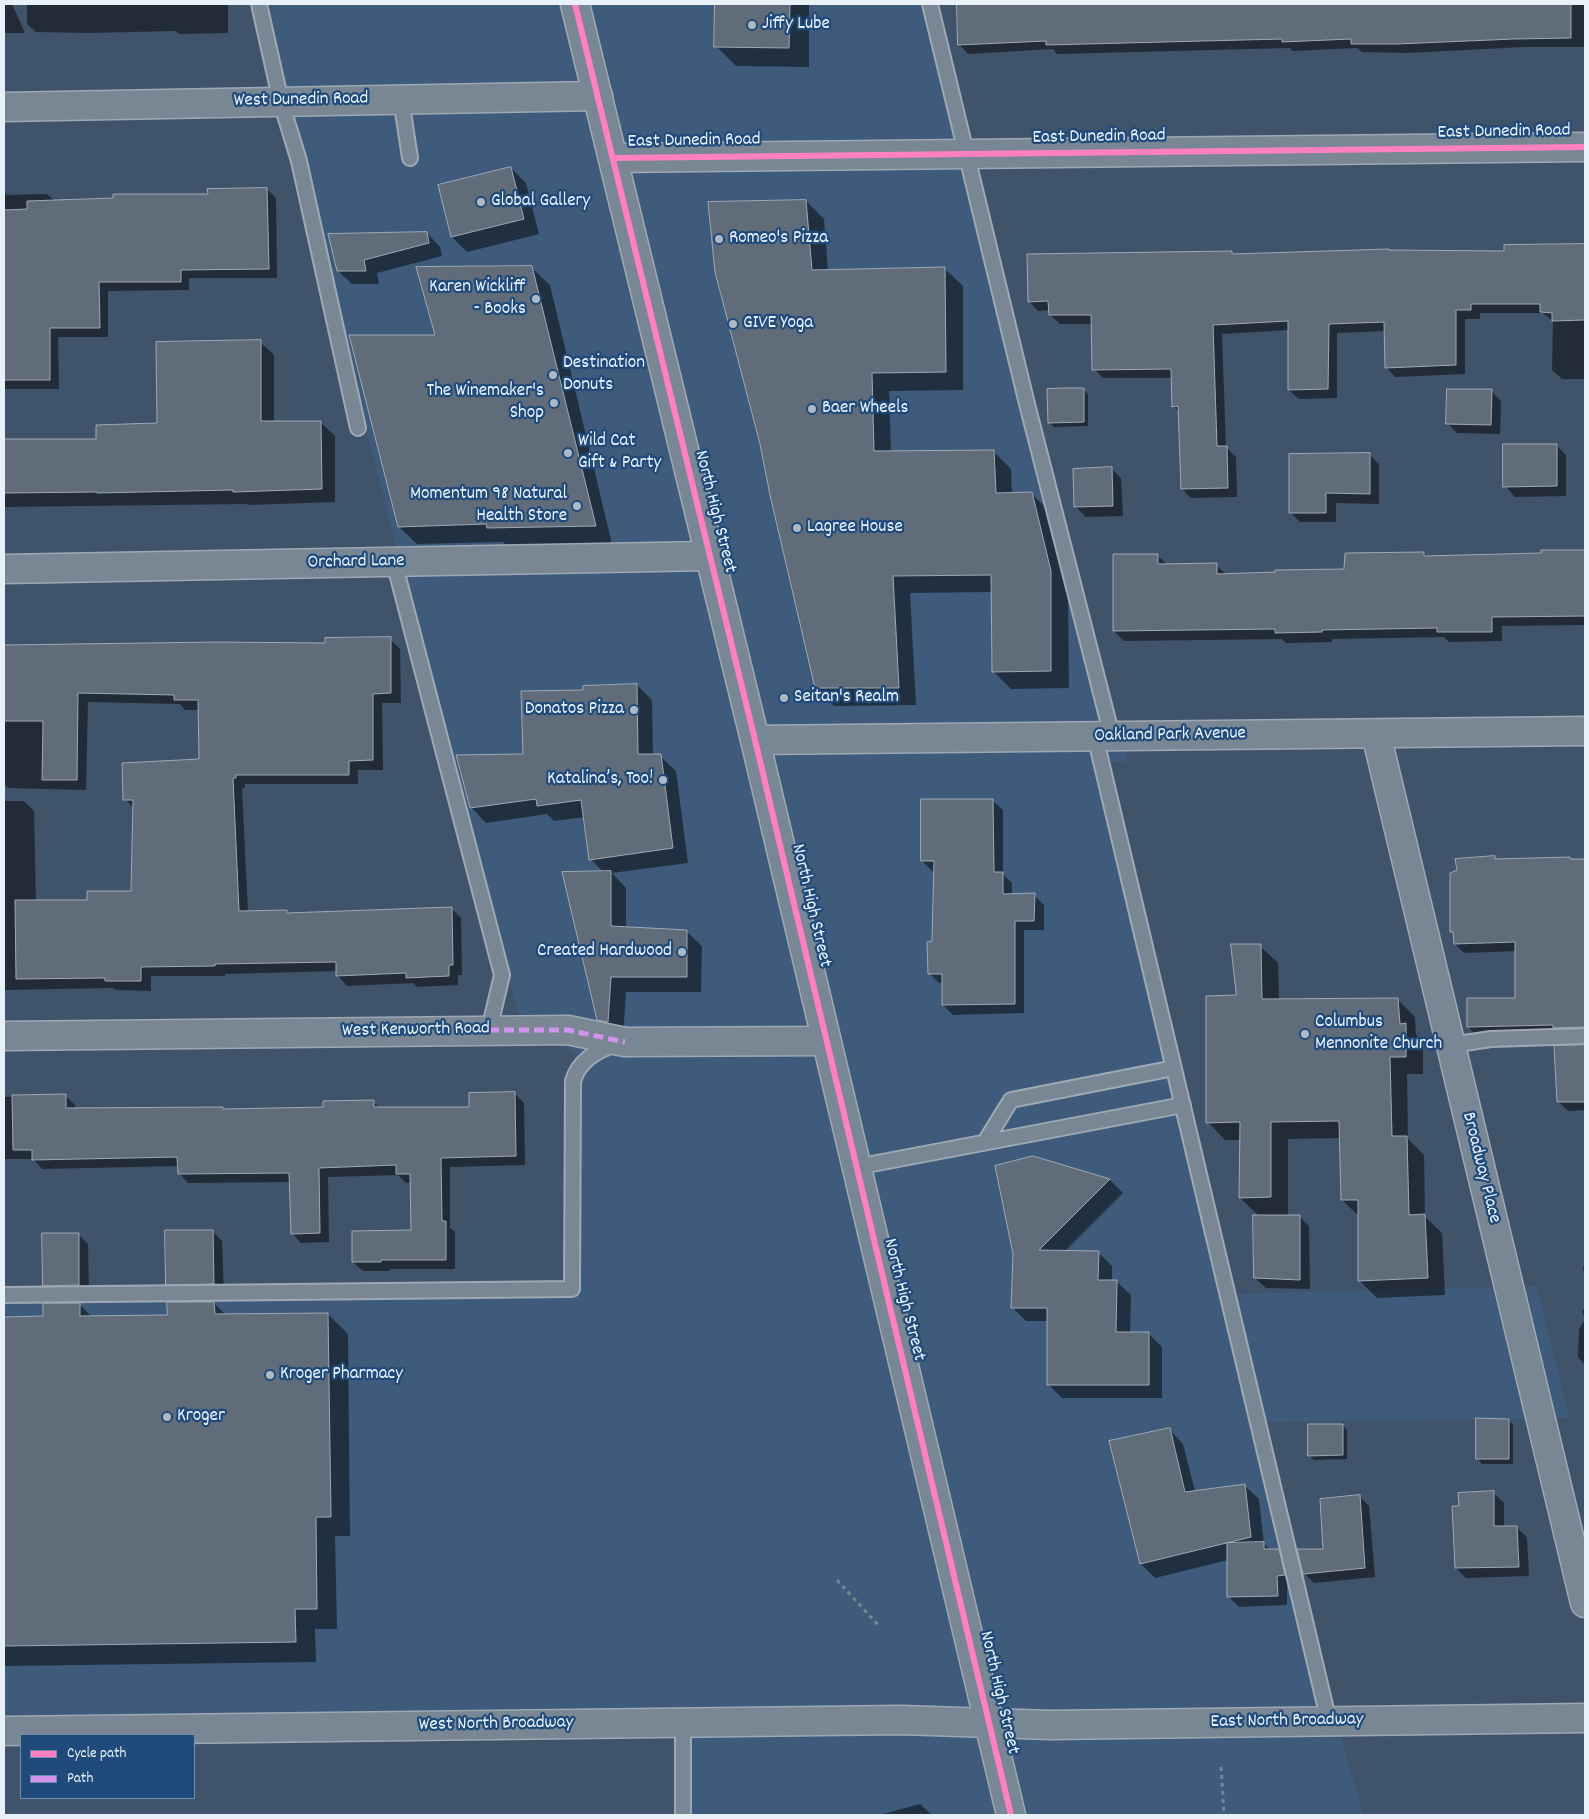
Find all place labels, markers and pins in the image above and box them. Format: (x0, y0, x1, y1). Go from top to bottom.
place label: Jiffy Lube (762, 14, 830, 36)
marker: Jiffy Lube (746, 19, 758, 31)
place label: Global Gallery (491, 191, 590, 213)
marker: Global Gallery (475, 196, 487, 208)
place label: Romeo's Pizza (729, 228, 828, 250)
marker: Romeo's Pizza (713, 233, 725, 245)
place label: Karen Wickliff - Books (429, 277, 526, 321)
marker: Karen Wickliff - Books (530, 293, 542, 305)
place label: GIVE Yoga (743, 313, 813, 335)
marker: GIVE Yoga (727, 318, 739, 330)
place label: Destination Donuts (563, 353, 645, 397)
marker: Destination Donuts (547, 369, 559, 381)
place label: The Winemaker's Shop (427, 381, 544, 425)
marker: The Winemaker's Shop (548, 397, 560, 409)
place label: Baer Wheels (822, 398, 909, 420)
marker: Baer Wheels (806, 403, 818, 415)
place label: Wild Cat Gift & Party (578, 431, 661, 475)
marker: Wild Cat Gift & Party (562, 447, 574, 459)
place label: Momentum 98 Natural Health Store (410, 484, 567, 528)
marker: Momentum 98 Natural Health Store (571, 500, 583, 512)
place label: Lagree House (807, 517, 903, 539)
marker: Lagree House (791, 522, 803, 534)
place label: Seitan's Realm (794, 687, 899, 709)
marker: Seitan's Realm (778, 692, 790, 704)
place label: Donatos Pizza (525, 699, 624, 721)
marker: Donatos Pizza (628, 704, 640, 716)
place label: Katalina’s, Too! (547, 769, 653, 791)
marker: Katalina’s, Too! (657, 774, 669, 786)
place label: Created Hardwood (537, 941, 672, 963)
marker: Created Hardwood (676, 946, 688, 958)
place label: Columbus Mennonite Church (1315, 1012, 1442, 1056)
marker: Columbus Mennonite Church (1299, 1028, 1311, 1040)
place label: Kroger Pharmacy (280, 1364, 403, 1386)
marker: Kroger Pharmacy (264, 1369, 276, 1381)
place label: Kroger (177, 1406, 225, 1428)
marker: Kroger (161, 1411, 173, 1423)

